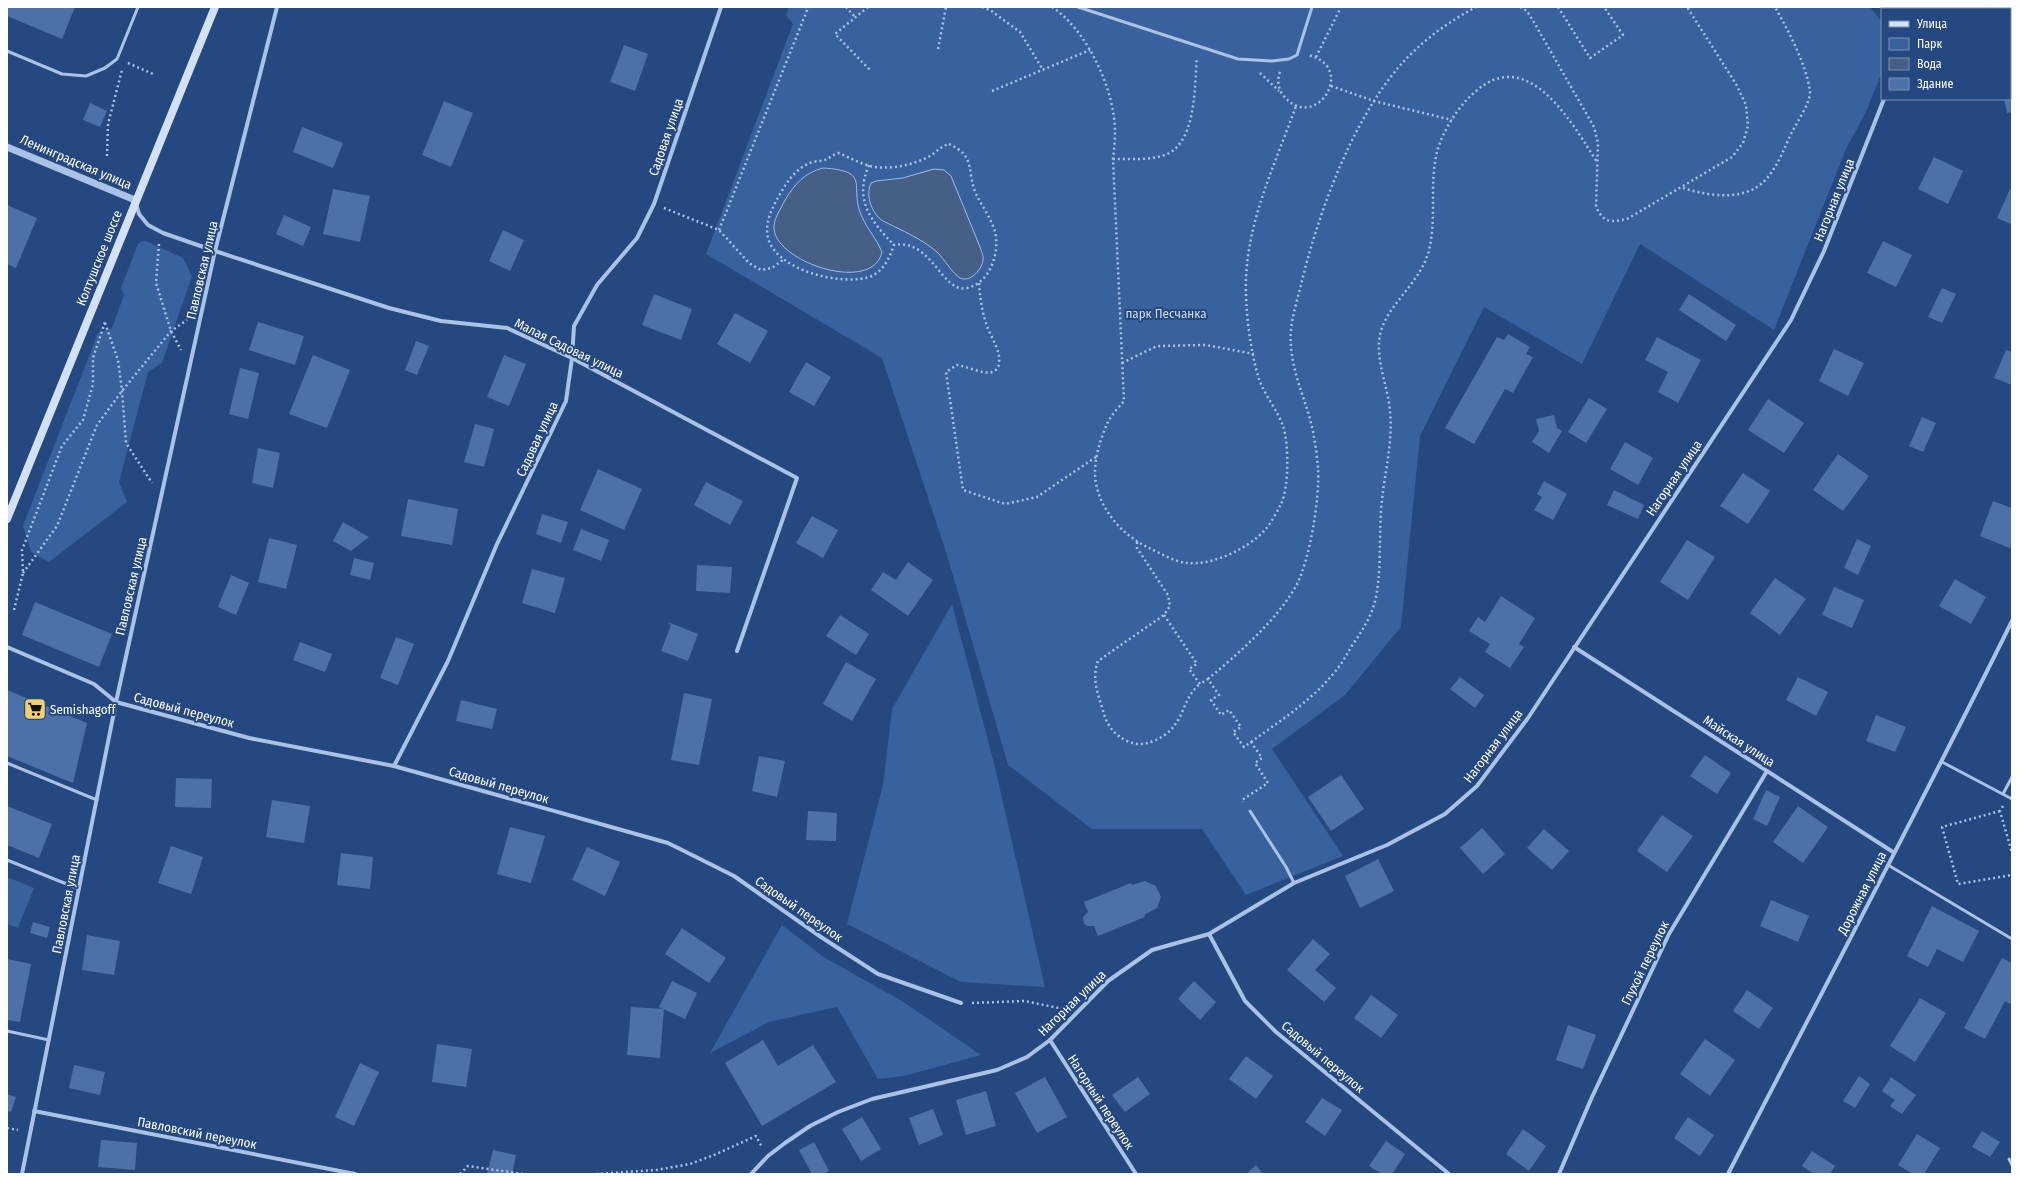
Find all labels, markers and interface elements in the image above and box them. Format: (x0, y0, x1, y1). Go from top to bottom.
legend (1881, 8, 2011, 100)
text: Улица (1916, 17, 1947, 31)
text: Парк (1917, 37, 1943, 51)
text: Вода (1917, 57, 1942, 71)
text: Здание (1917, 77, 1953, 91)
street label: Садовая улица (646, 96, 686, 178)
street label: Ленинградская улица (18, 132, 134, 192)
street label: Нагорная улица (1811, 156, 1857, 244)
street label: Колтушское шоссе (73, 208, 125, 308)
street label: Павловская улица (183, 219, 221, 321)
park label: парк Песчанка (1125, 306, 1207, 321)
street label: Малая Садовая улица (512, 315, 626, 381)
street label: Садовая улица (513, 399, 561, 479)
street label: Нагорная улица (1643, 437, 1705, 519)
street label: Павловская улица (112, 535, 150, 637)
street label: Садовый переулок (132, 689, 236, 731)
supermarket icon: Semishagoff (22, 696, 48, 722)
place label: Semishagoff (50, 702, 117, 717)
street label: Нагорная улица (1461, 706, 1525, 786)
street label: Майская улица (1700, 712, 1778, 770)
street label: Садовый переулок (447, 764, 551, 806)
street label: Дорожная улица (1834, 849, 1889, 938)
street label: Павловская улица (49, 853, 83, 955)
street label: Садовый переулок (752, 873, 846, 945)
street label: Глухой переулок (1618, 919, 1672, 1007)
street label: Нагорная улица (1035, 967, 1109, 1039)
street label: Садовый переулок (1279, 1018, 1367, 1096)
street label: Нагорный переулок (1065, 1052, 1137, 1152)
street label: Павловский переулок (136, 1114, 258, 1152)

